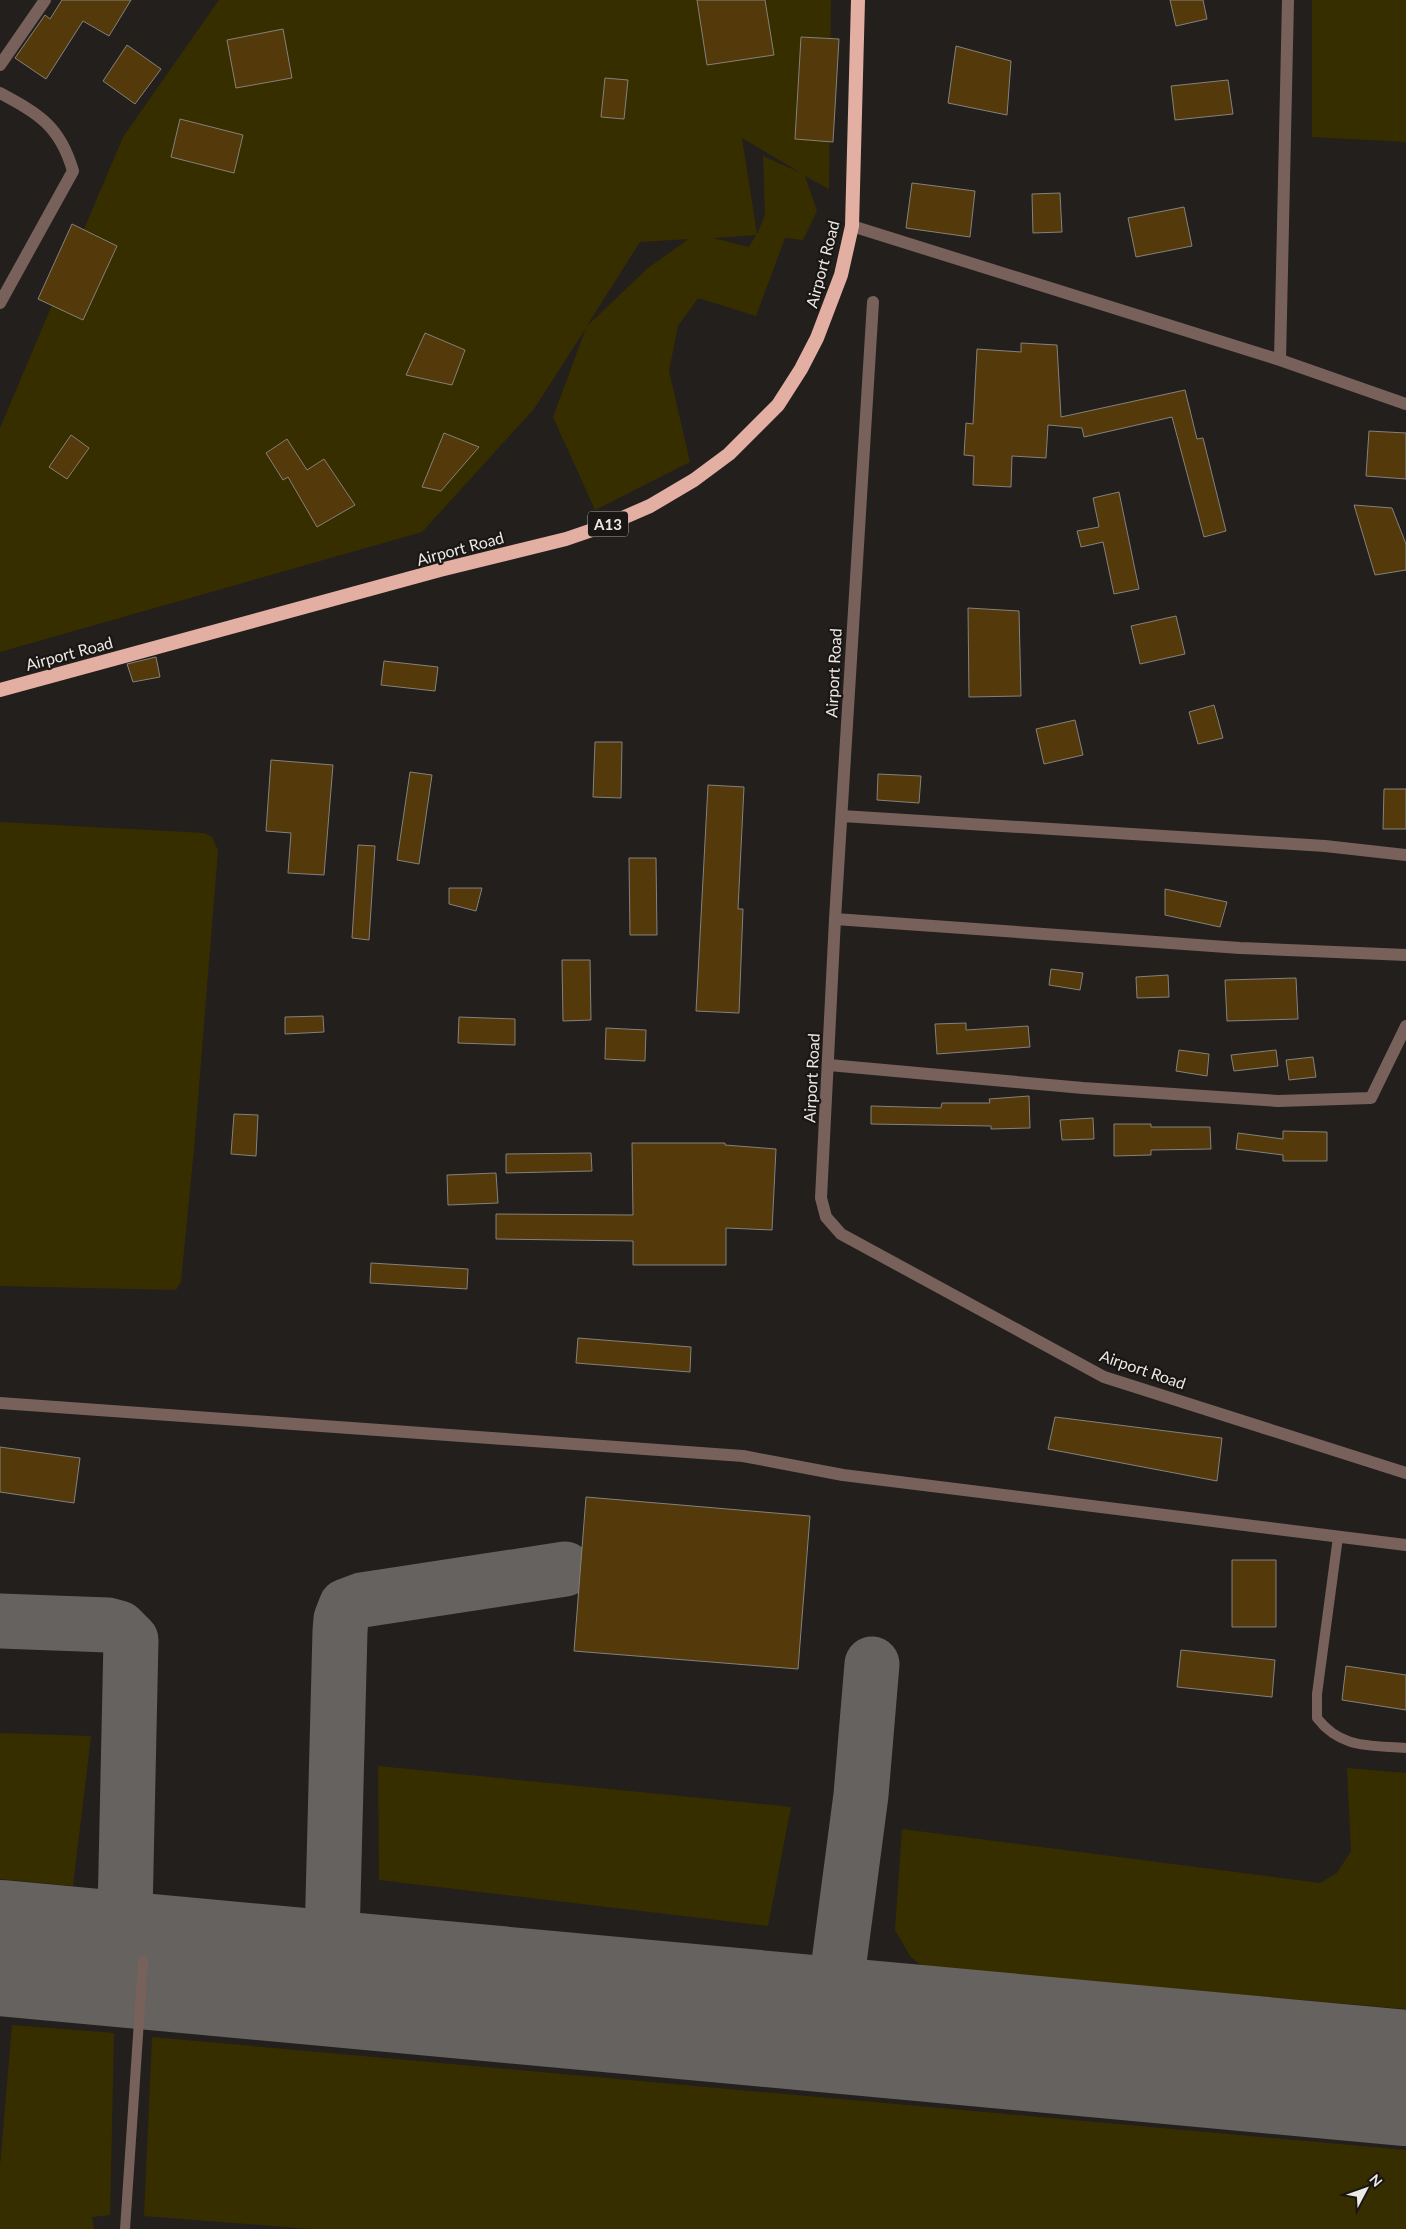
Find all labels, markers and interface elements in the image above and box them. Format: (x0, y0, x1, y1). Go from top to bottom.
street label: Airport Road (801, 218, 843, 310)
road number: A13 (588, 512, 628, 536)
street label: Airport Road (414, 527, 506, 569)
street label: Airport Road (821, 628, 845, 718)
street label: Airport Road (23, 632, 115, 674)
street label: Airport Road (799, 1033, 823, 1123)
street label: Airport Road (1098, 1345, 1188, 1393)
north arrow (1341, 2164, 1391, 2214)
text: N (1366, 2170, 1386, 2190)

